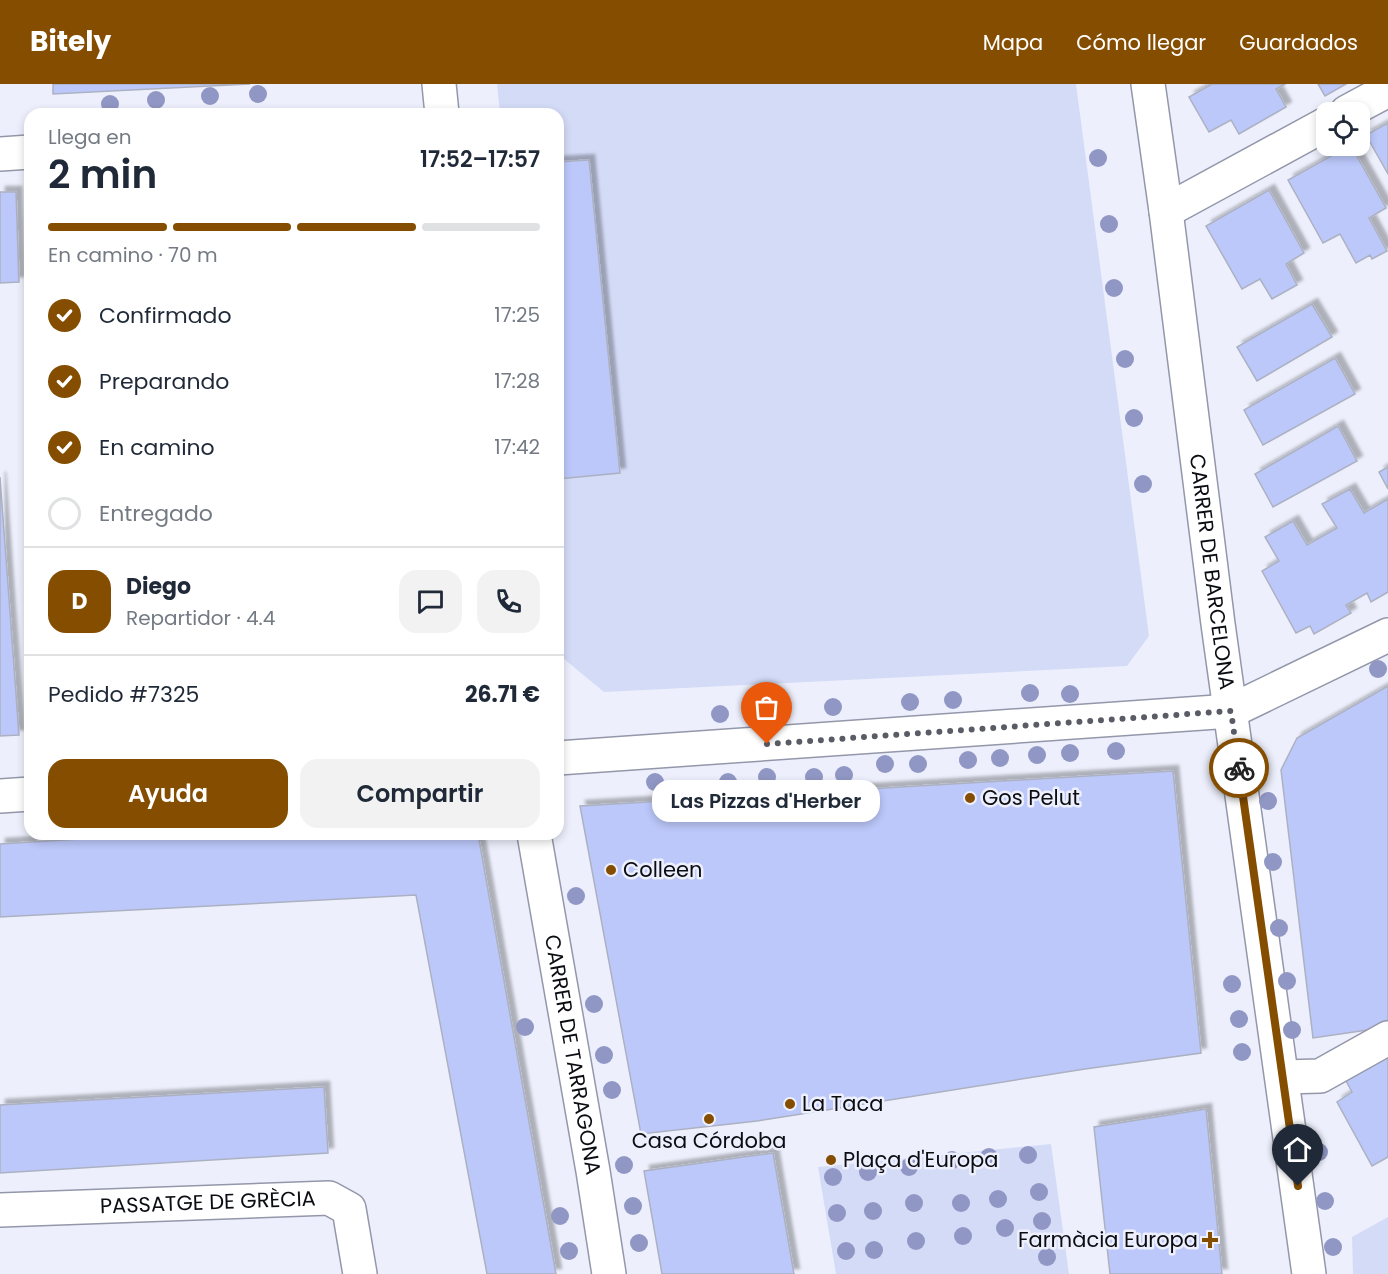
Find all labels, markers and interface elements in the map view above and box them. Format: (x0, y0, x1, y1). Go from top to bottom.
text: Bitely (30, 22, 111, 61)
text: Mapa (983, 28, 1043, 57)
text: Cómo llegar (1076, 28, 1206, 57)
text: Guardados (1239, 28, 1358, 57)
map controls (1316, 102, 1370, 156)
button: locate (1316, 102, 1370, 156)
text: Llega en (48, 123, 132, 151)
text: 17:52–17:57 (420, 144, 540, 175)
text: 2 min (48, 147, 157, 202)
text: En camino · 70 m (48, 241, 218, 269)
icon: check (48, 299, 81, 332)
text: Confirmado (99, 300, 232, 331)
text: 17:25 (494, 301, 540, 329)
icon: check (48, 365, 81, 398)
text: Preparando (99, 366, 229, 397)
text: 17:28 (494, 367, 540, 395)
icon: check (48, 431, 81, 464)
text: En camino (99, 432, 215, 463)
text: 17:42 (494, 433, 540, 461)
street label: CARRER DE BARCELONA (1183, 452, 1242, 692)
text: Entregado (99, 498, 213, 529)
button: chat (399, 570, 462, 633)
button: phone (477, 570, 540, 633)
text: Diego (126, 571, 191, 602)
text: D (72, 586, 88, 617)
text: Repartidor · 4.4 (126, 604, 275, 632)
text: Pedido #7325 (48, 679, 199, 710)
text: 26.71 € (465, 679, 540, 710)
pin (741, 682, 792, 744)
icon: bag (750, 691, 783, 724)
courier (1209, 738, 1269, 798)
icon: bike (1223, 752, 1256, 785)
button: Ayuda (48, 759, 288, 828)
button: Compartir (300, 759, 540, 828)
callout: Las Pizzas d'Herber (653, 780, 881, 822)
place label: Gos Pelut (982, 783, 1080, 812)
text: Las Pizzas d'Herber (671, 787, 861, 815)
marker: Gos Pelut (963, 791, 977, 805)
place label: Colleen (623, 855, 702, 884)
marker: Colleen (604, 863, 618, 877)
street label: CARRER DE TARRAGONA (538, 932, 608, 1177)
place label: La Taca (802, 1089, 883, 1118)
marker: La Taca (783, 1097, 797, 1111)
marker: Casa Córdoba (702, 1112, 716, 1126)
pin (1272, 1124, 1323, 1186)
place label: Casa Córdoba (632, 1126, 786, 1155)
icon: home (1281, 1133, 1314, 1166)
place label: Plaça d'Europa (843, 1145, 998, 1174)
marker: Plaça d'Europa (824, 1153, 838, 1167)
street label: PASSATGE DE GRÈCIA (99, 1183, 316, 1220)
place label: Farmàcia Europa (1018, 1225, 1198, 1254)
marker: Farmàcia Europa (1203, 1233, 1217, 1247)

